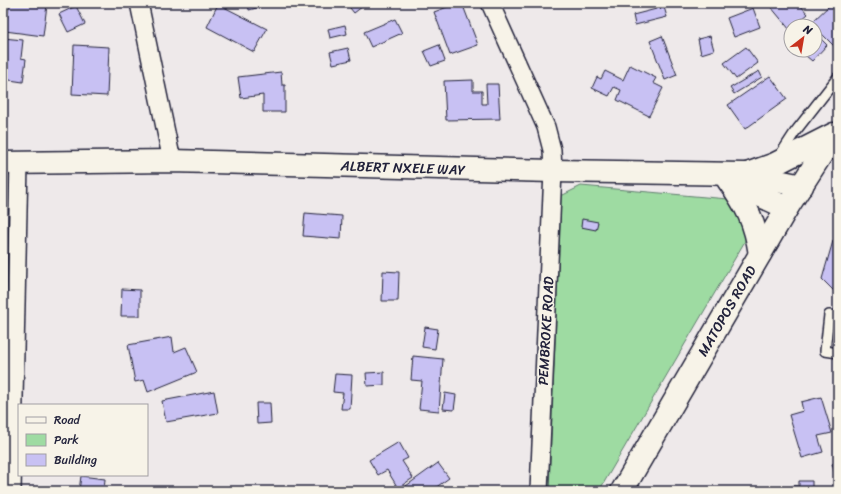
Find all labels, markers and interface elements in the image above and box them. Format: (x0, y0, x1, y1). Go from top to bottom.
north arrow (783, 18, 823, 58)
text: N (799, 19, 816, 40)
street label: ALBERT NXELE WAY (339, 153, 466, 183)
street label: MATOPOS ROAD (691, 260, 764, 361)
street label: PEMBROKE ROAD (531, 275, 561, 386)
legend (18, 404, 148, 476)
text: Road (54, 409, 81, 431)
text: Park (54, 429, 79, 451)
text: Building (54, 449, 97, 471)

